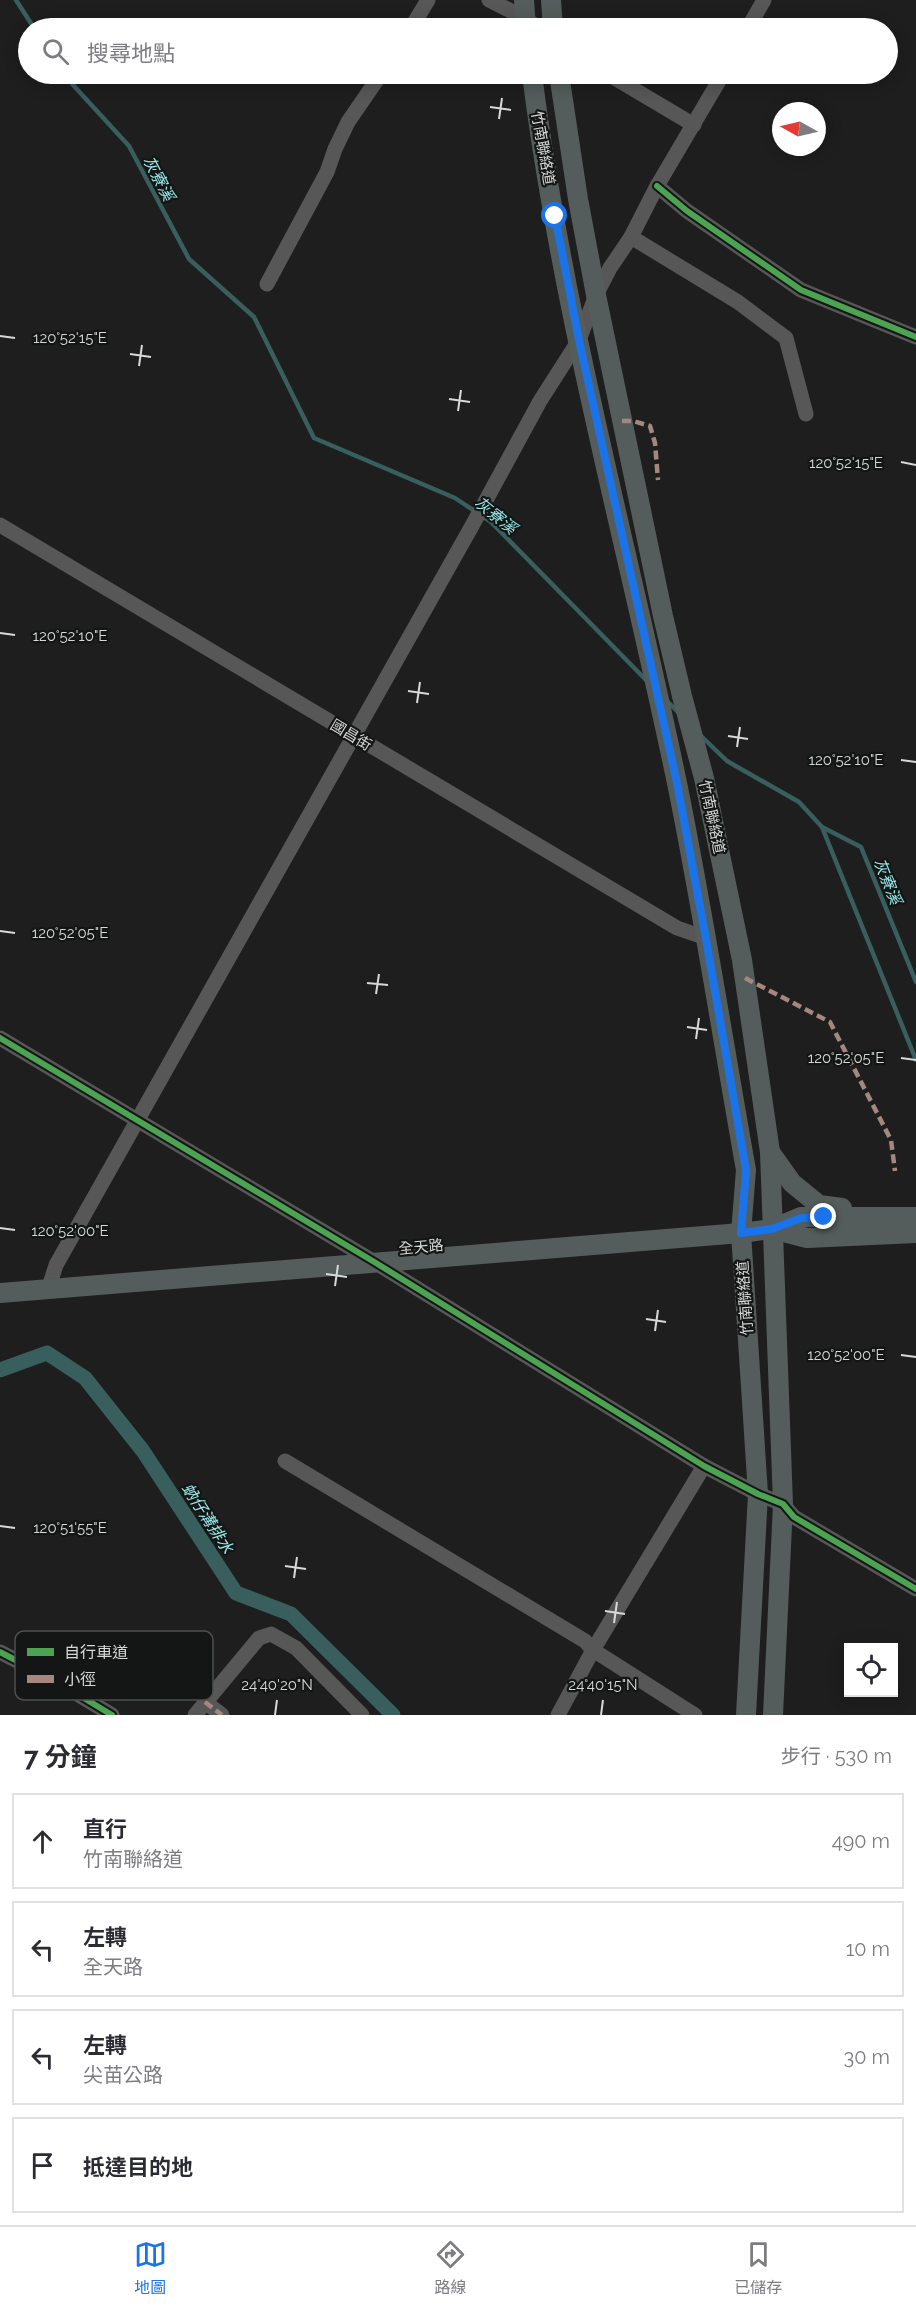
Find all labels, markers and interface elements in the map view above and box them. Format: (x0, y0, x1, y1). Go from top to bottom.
search box (18, 18, 898, 84)
icon: search (39, 35, 72, 68)
text: 搜尋地點 (87, 40, 175, 66)
north arrow (772, 102, 826, 156)
street label: 竹南聯絡道 (528, 109, 558, 187)
water label: 灰寮溪 (139, 153, 179, 206)
route start (541, 202, 567, 228)
text: 120°52'15"E (33, 329, 107, 347)
text: 120°52'15"E (809, 454, 883, 472)
water label: 灰寮溪 (471, 493, 522, 539)
text: 120°52'10"E (33, 627, 107, 645)
street label: 國昌街 (327, 716, 375, 754)
text: 120°52'10"E (809, 751, 883, 769)
street label: 竹南聯絡道 (695, 778, 729, 856)
water label: 灰寮溪 (870, 855, 906, 909)
text: 120°52'05"E (32, 924, 108, 942)
text: 120°52'05"E (808, 1049, 884, 1067)
route end (810, 1203, 836, 1229)
text: 120°52'00"E (31, 1222, 109, 1240)
street label: 全天路 (398, 1236, 444, 1258)
street label: 竹南聯絡道 (733, 1260, 757, 1336)
text: 120°52'00"E (807, 1346, 885, 1364)
water label: 蚋仔溝排水 (178, 1480, 238, 1558)
text: 120°51'55"E (33, 1519, 107, 1537)
legend (15, 1631, 213, 1700)
text: 自行車道 (64, 1643, 128, 1662)
map controls (844, 1643, 898, 1697)
button: locate (844, 1643, 898, 1697)
text: 小徑 (64, 1670, 96, 1689)
text: 24°40'20"N (241, 1676, 313, 1694)
text: 24°40'15"N (568, 1676, 638, 1694)
text: 7 分鐘 (24, 1742, 97, 1772)
text: 步行 · 530 m (781, 1744, 892, 1768)
text: 直行 (83, 1816, 127, 1842)
icon: ahead (26, 1825, 59, 1858)
text: 490 m (832, 1829, 890, 1853)
text: 竹南聯絡道 (83, 1847, 183, 1871)
text: 左轉 (83, 1924, 127, 1950)
icon: left (26, 1933, 59, 1966)
text: 10 m (846, 1937, 890, 1961)
text: 全天路 (83, 1955, 143, 1979)
text: 左轉 (83, 2032, 127, 2058)
icon: left (26, 2041, 59, 2074)
text: 30 m (844, 2045, 890, 2069)
text: 尖苗公路 (83, 2063, 163, 2087)
icon: arrive (26, 2149, 59, 2182)
text: 抵達目的地 (83, 2154, 193, 2180)
tab: 地圖 (134, 2238, 167, 2298)
tab: 路線 (434, 2238, 467, 2298)
tab: 已儲存 (734, 2238, 782, 2298)

